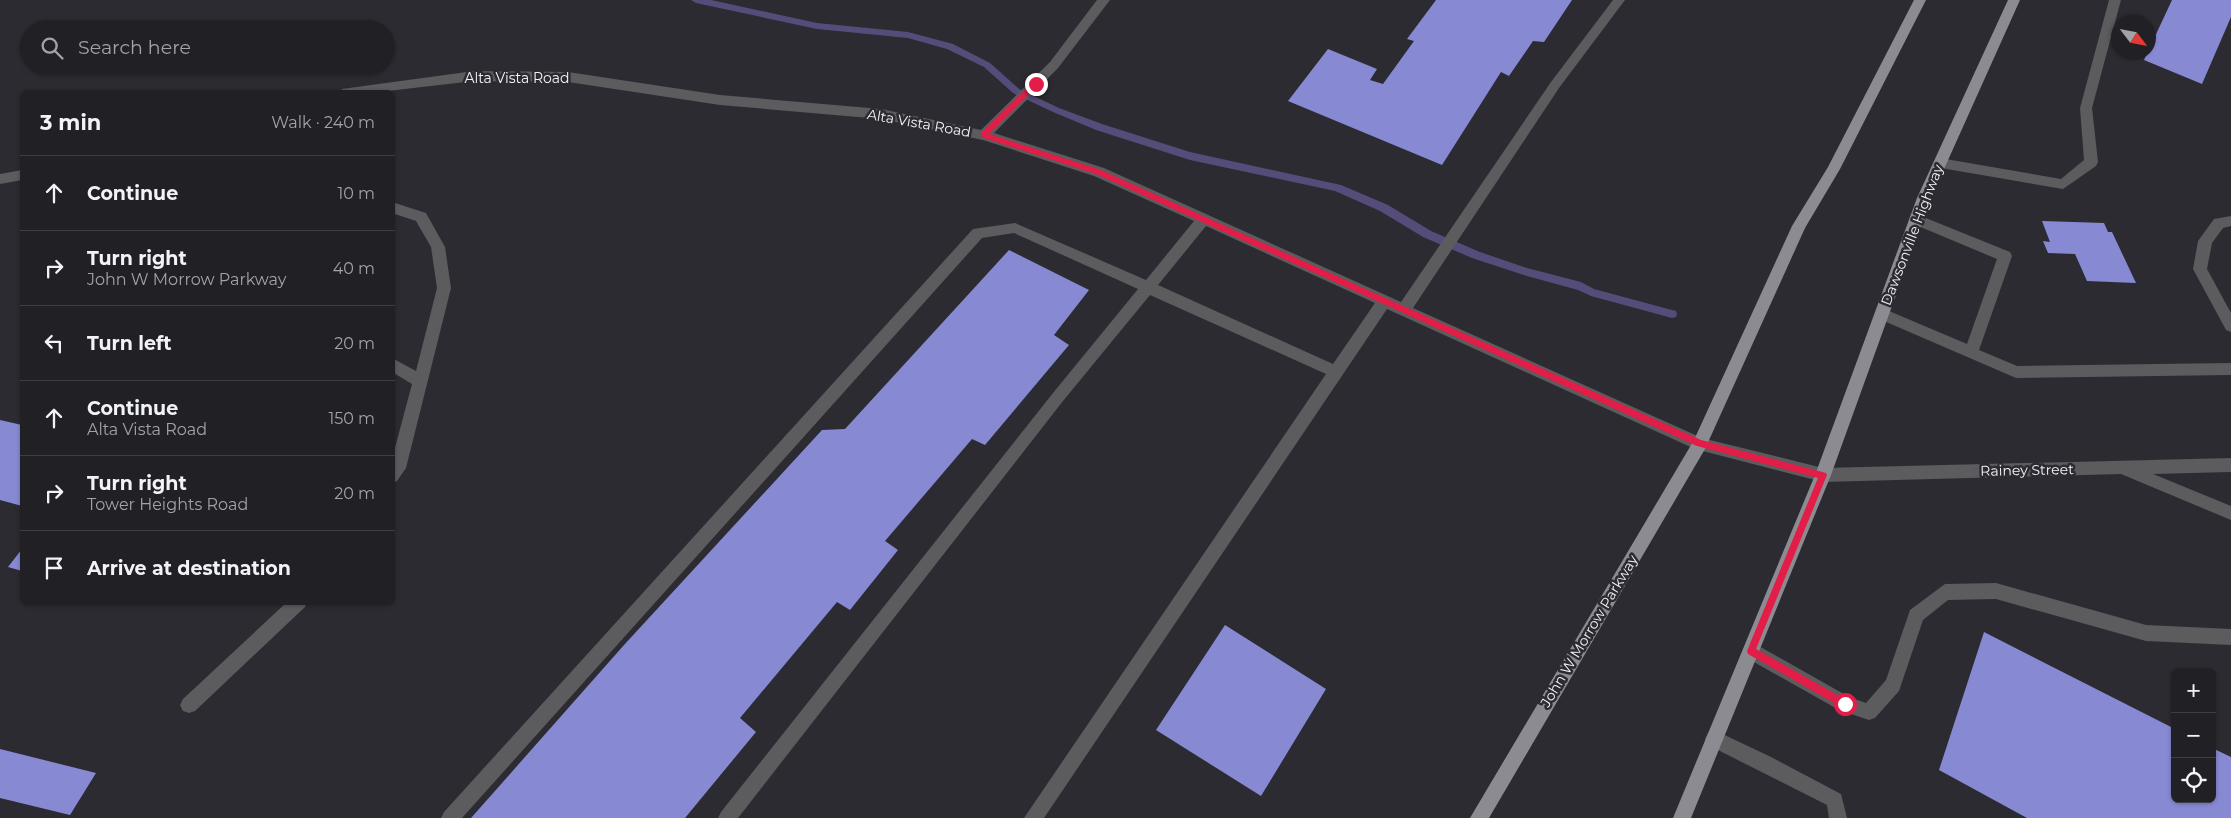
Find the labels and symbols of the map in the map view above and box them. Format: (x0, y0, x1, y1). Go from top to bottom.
north arrow (2111, 15, 2156, 60)
street label: Alta Vista Road (464, 69, 570, 87)
route end (1025, 73, 1048, 96)
street label: Alta Vista Road (866, 105, 972, 141)
street label: Dawsonville Highway (1877, 162, 1947, 308)
street label: Rainey Street (1980, 460, 2074, 480)
street label: John W Morrow Parkway (1536, 551, 1642, 711)
route start (1834, 693, 1857, 716)

